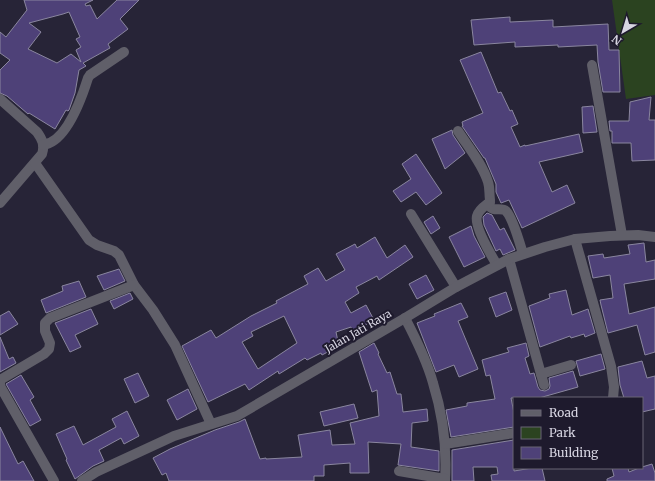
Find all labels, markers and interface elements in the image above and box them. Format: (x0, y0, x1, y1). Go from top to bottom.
north arrow (603, 12, 643, 52)
text: N (609, 32, 625, 48)
street label: Jalan Jati Raya (321, 306, 394, 356)
legend (513, 397, 643, 469)
text: Road (549, 405, 578, 420)
text: Park (549, 425, 576, 440)
text: Building (549, 445, 599, 460)

